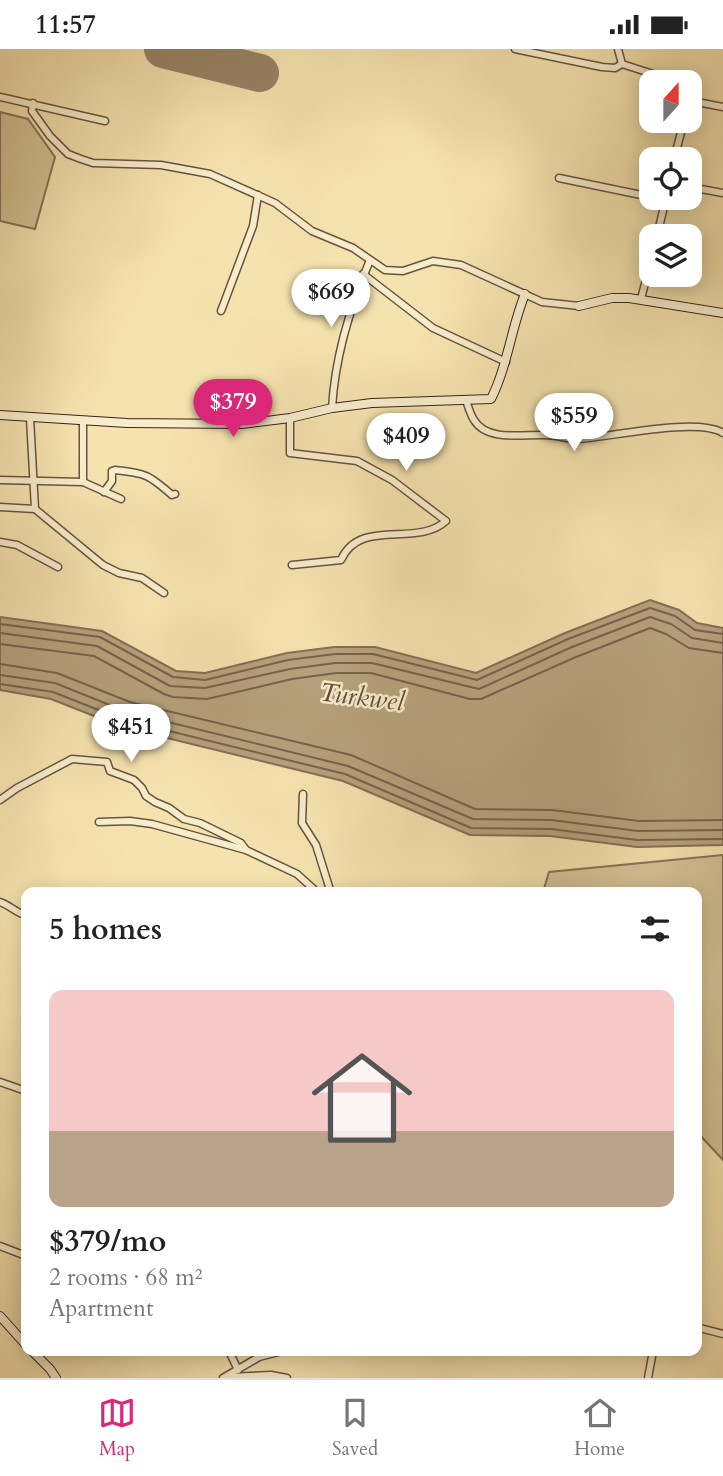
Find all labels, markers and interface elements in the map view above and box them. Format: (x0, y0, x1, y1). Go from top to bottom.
text: 11:57 (35, 7, 96, 42)
north arrow (639, 70, 702, 133)
map controls (639, 70, 702, 287)
button: locate (639, 147, 702, 210)
button: layers (639, 224, 702, 287)
pin: $669 (290, 269, 372, 329)
text: $669 (307, 276, 355, 307)
pin: $379 (192, 379, 274, 439)
text: $379 (209, 386, 257, 417)
pin: $559 (533, 393, 615, 453)
text: $559 (550, 400, 598, 431)
pin: $409 (365, 413, 447, 473)
text: $409 (382, 420, 430, 451)
water label: Turkwel (318, 674, 407, 720)
pin: $451 (90, 705, 172, 764)
text: $451 (107, 711, 155, 742)
text: 5 homes (49, 909, 162, 950)
icon: filters (636, 910, 674, 948)
icon: home (299, 1035, 425, 1161)
text: $379/mo (49, 1221, 166, 1262)
text: 2 rooms · 68 m² (49, 1262, 202, 1293)
text: Apartment (49, 1293, 153, 1324)
tab: Map (98, 1394, 136, 1462)
tab: Saved (332, 1394, 378, 1462)
tab: Home (574, 1394, 625, 1462)

